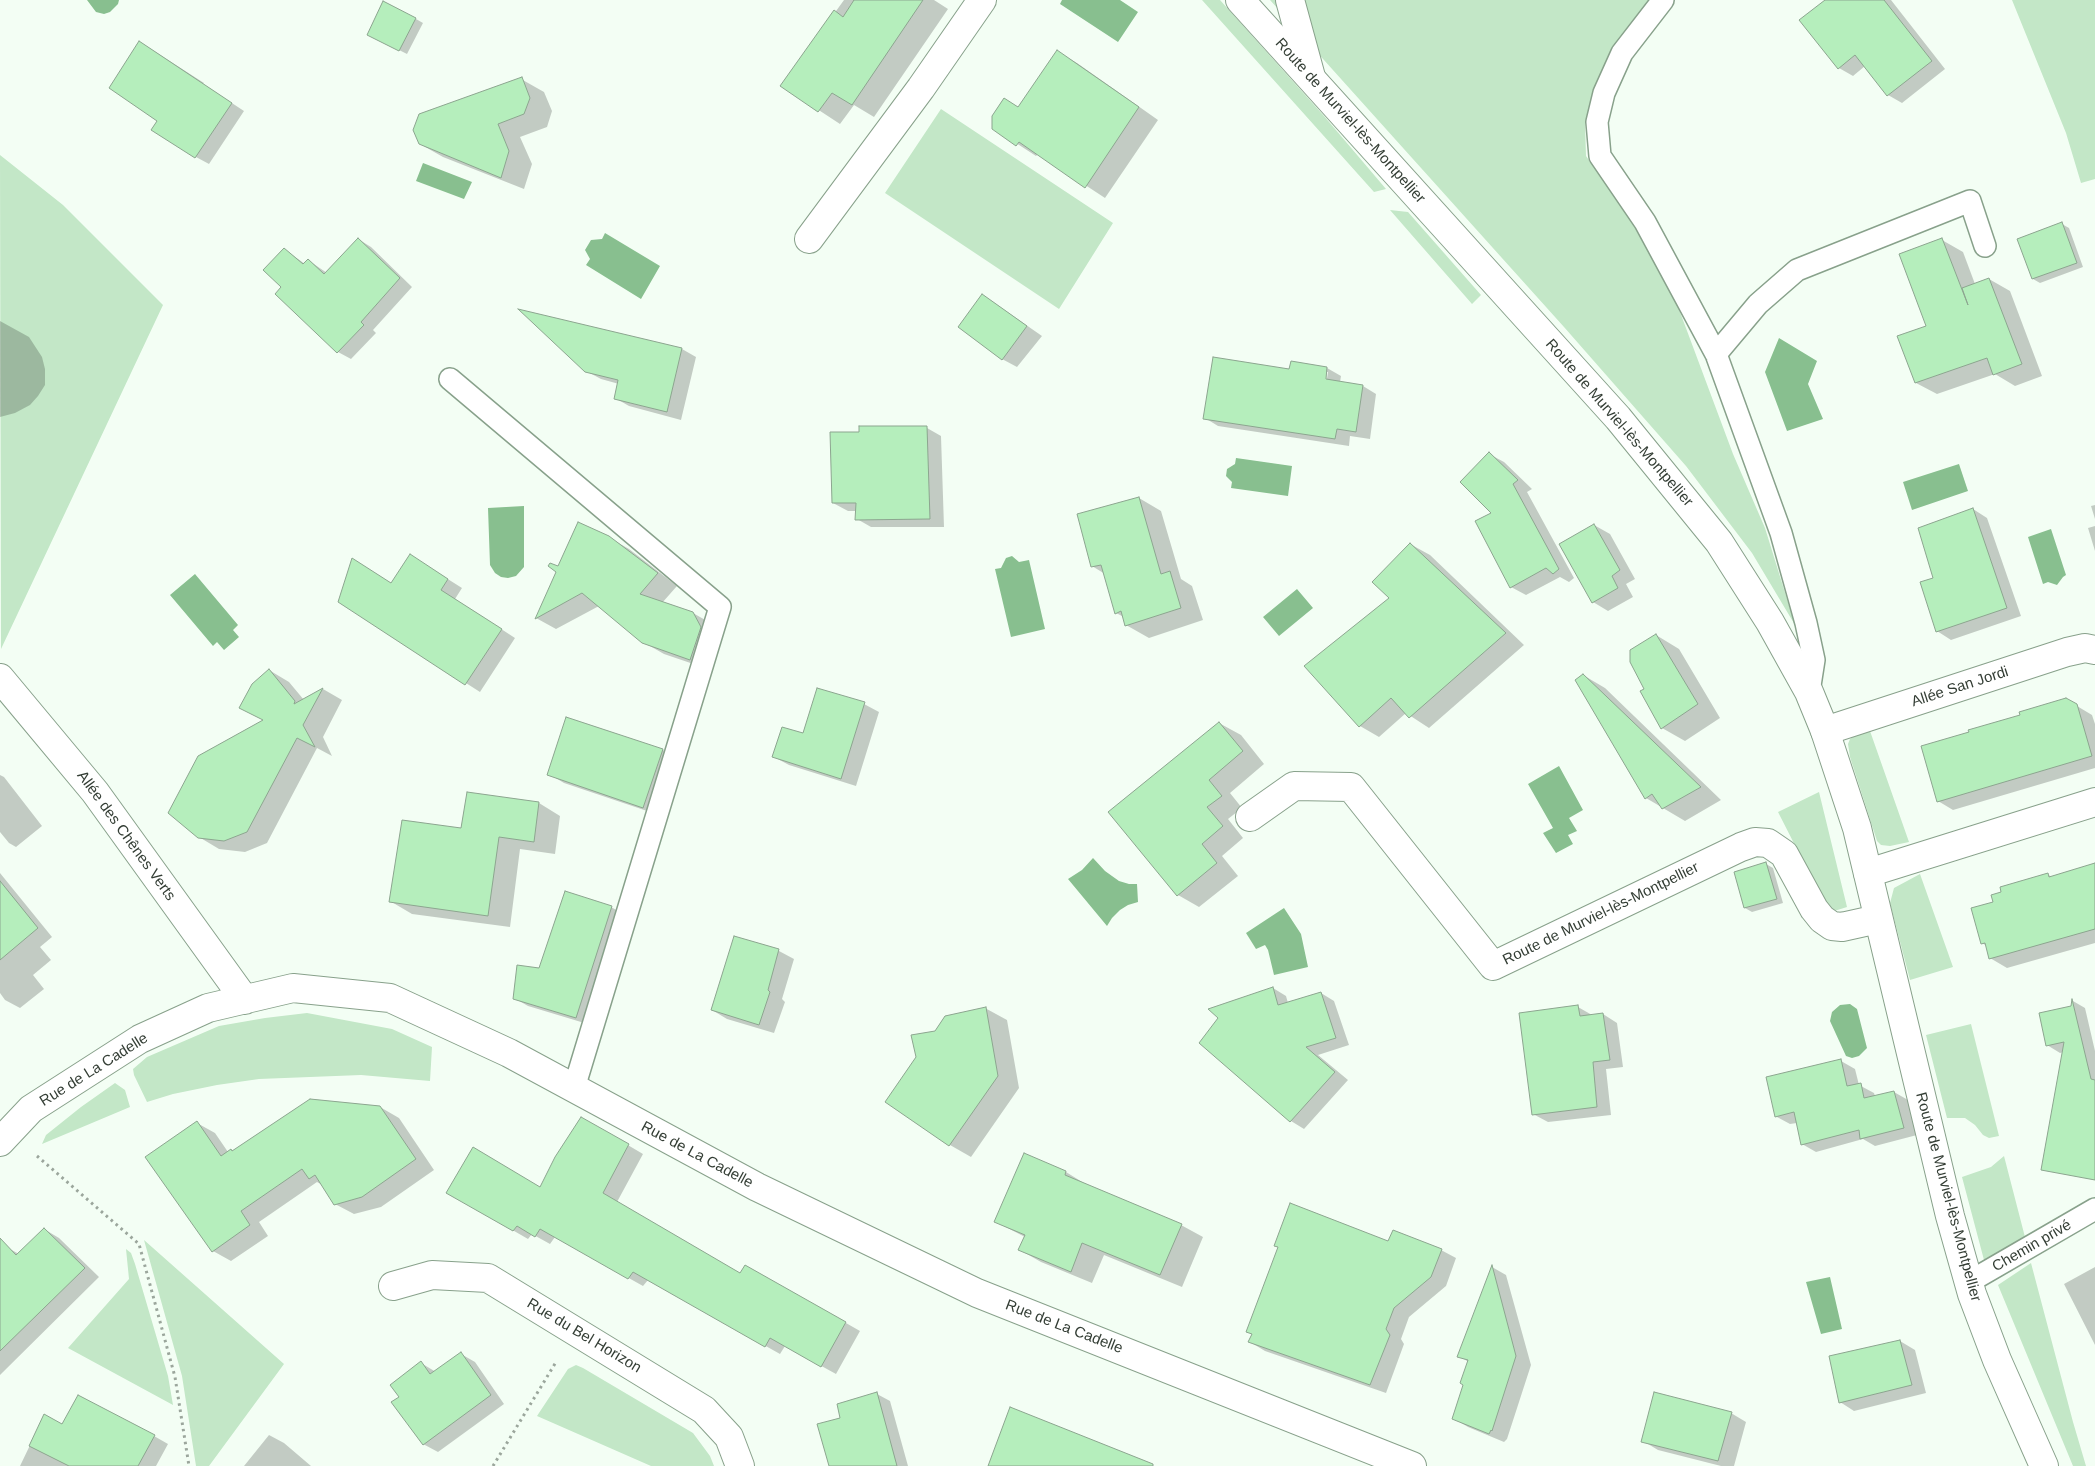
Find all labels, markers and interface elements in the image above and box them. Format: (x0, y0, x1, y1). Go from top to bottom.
street label: Route de Murviel-lès-Montpellier (1271, 35, 1429, 207)
street label: Route de Murviel-lès-Montpellier (1541, 336, 1697, 510)
street label: Allée San Jordi (1909, 663, 2011, 711)
street label: Allée des Chênes Verts (73, 768, 179, 904)
street label: Route de Murviel-lès-Montpellier (1500, 859, 1702, 969)
street label: Rue de La Cadelle (37, 1029, 151, 1111)
street label: Route de Murviel-lès-Montpellier (1911, 1090, 1985, 1304)
street label: Rue de La Cadelle (638, 1118, 756, 1192)
street label: Chemin privé (1989, 1216, 2075, 1276)
street label: Rue du Bel Horizon (524, 1295, 644, 1377)
street label: Rue de La Cadelle (1003, 1296, 1125, 1358)

